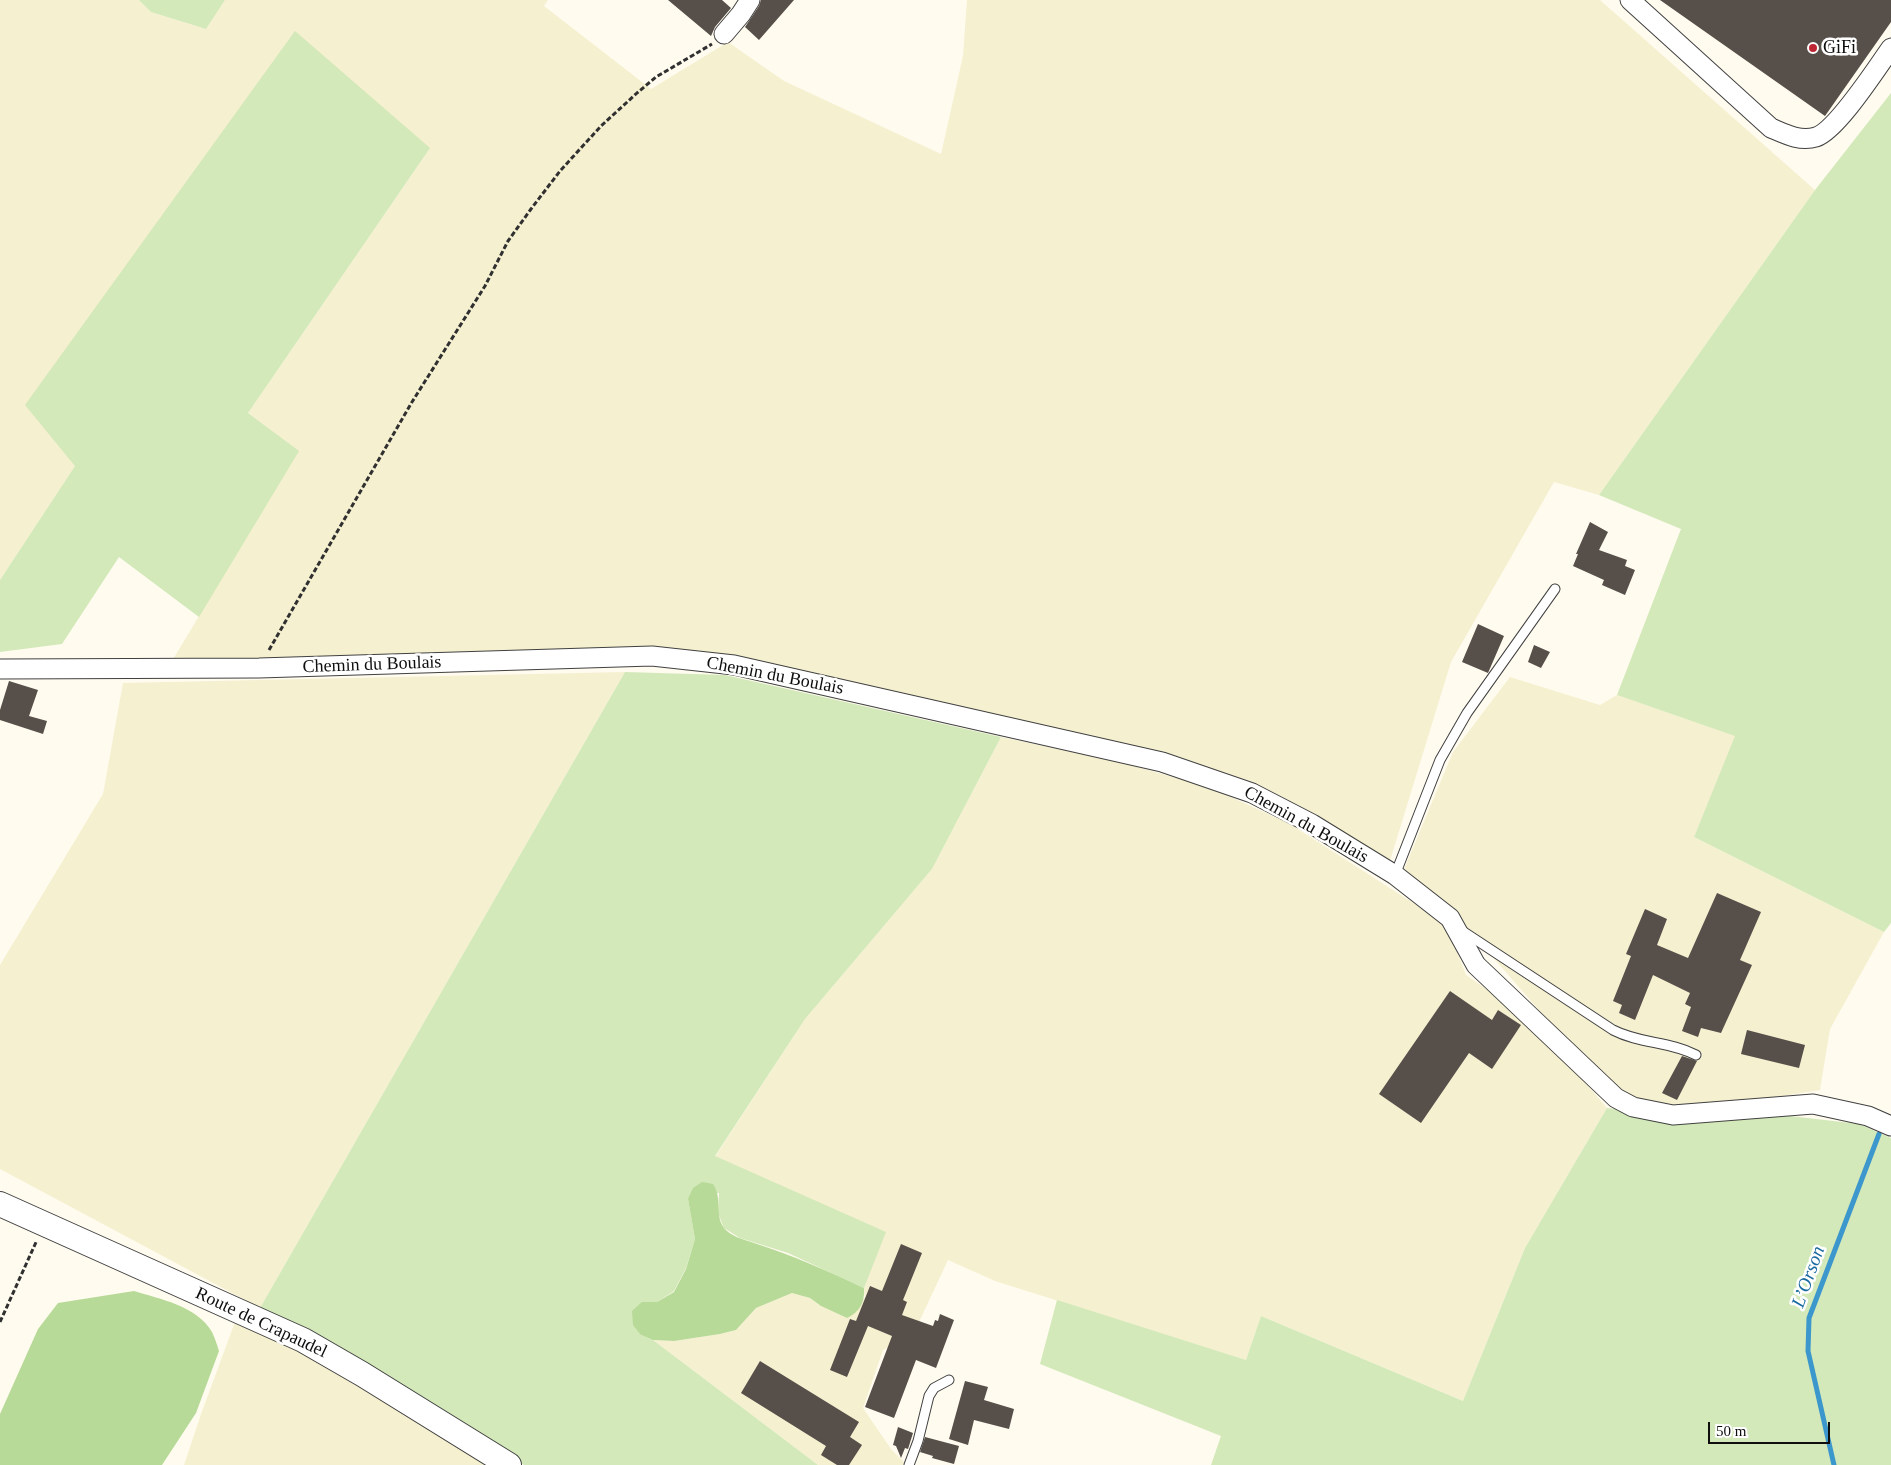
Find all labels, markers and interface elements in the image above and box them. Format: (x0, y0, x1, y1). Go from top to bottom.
place label: GiFi (1823, 37, 1856, 59)
marker: GiFi (1807, 42, 1819, 54)
street label: Chemin du Boulais (302, 652, 442, 678)
street label: Chemin du Boulais (705, 652, 845, 700)
street label: Chemin du Boulais (1240, 782, 1372, 868)
water label: L’Orson (1787, 1243, 1831, 1311)
street label: Route de Crapaudel (192, 1283, 330, 1363)
scale bar (1711, 1412, 1834, 1444)
text: 50 m (1716, 1423, 1746, 1439)

